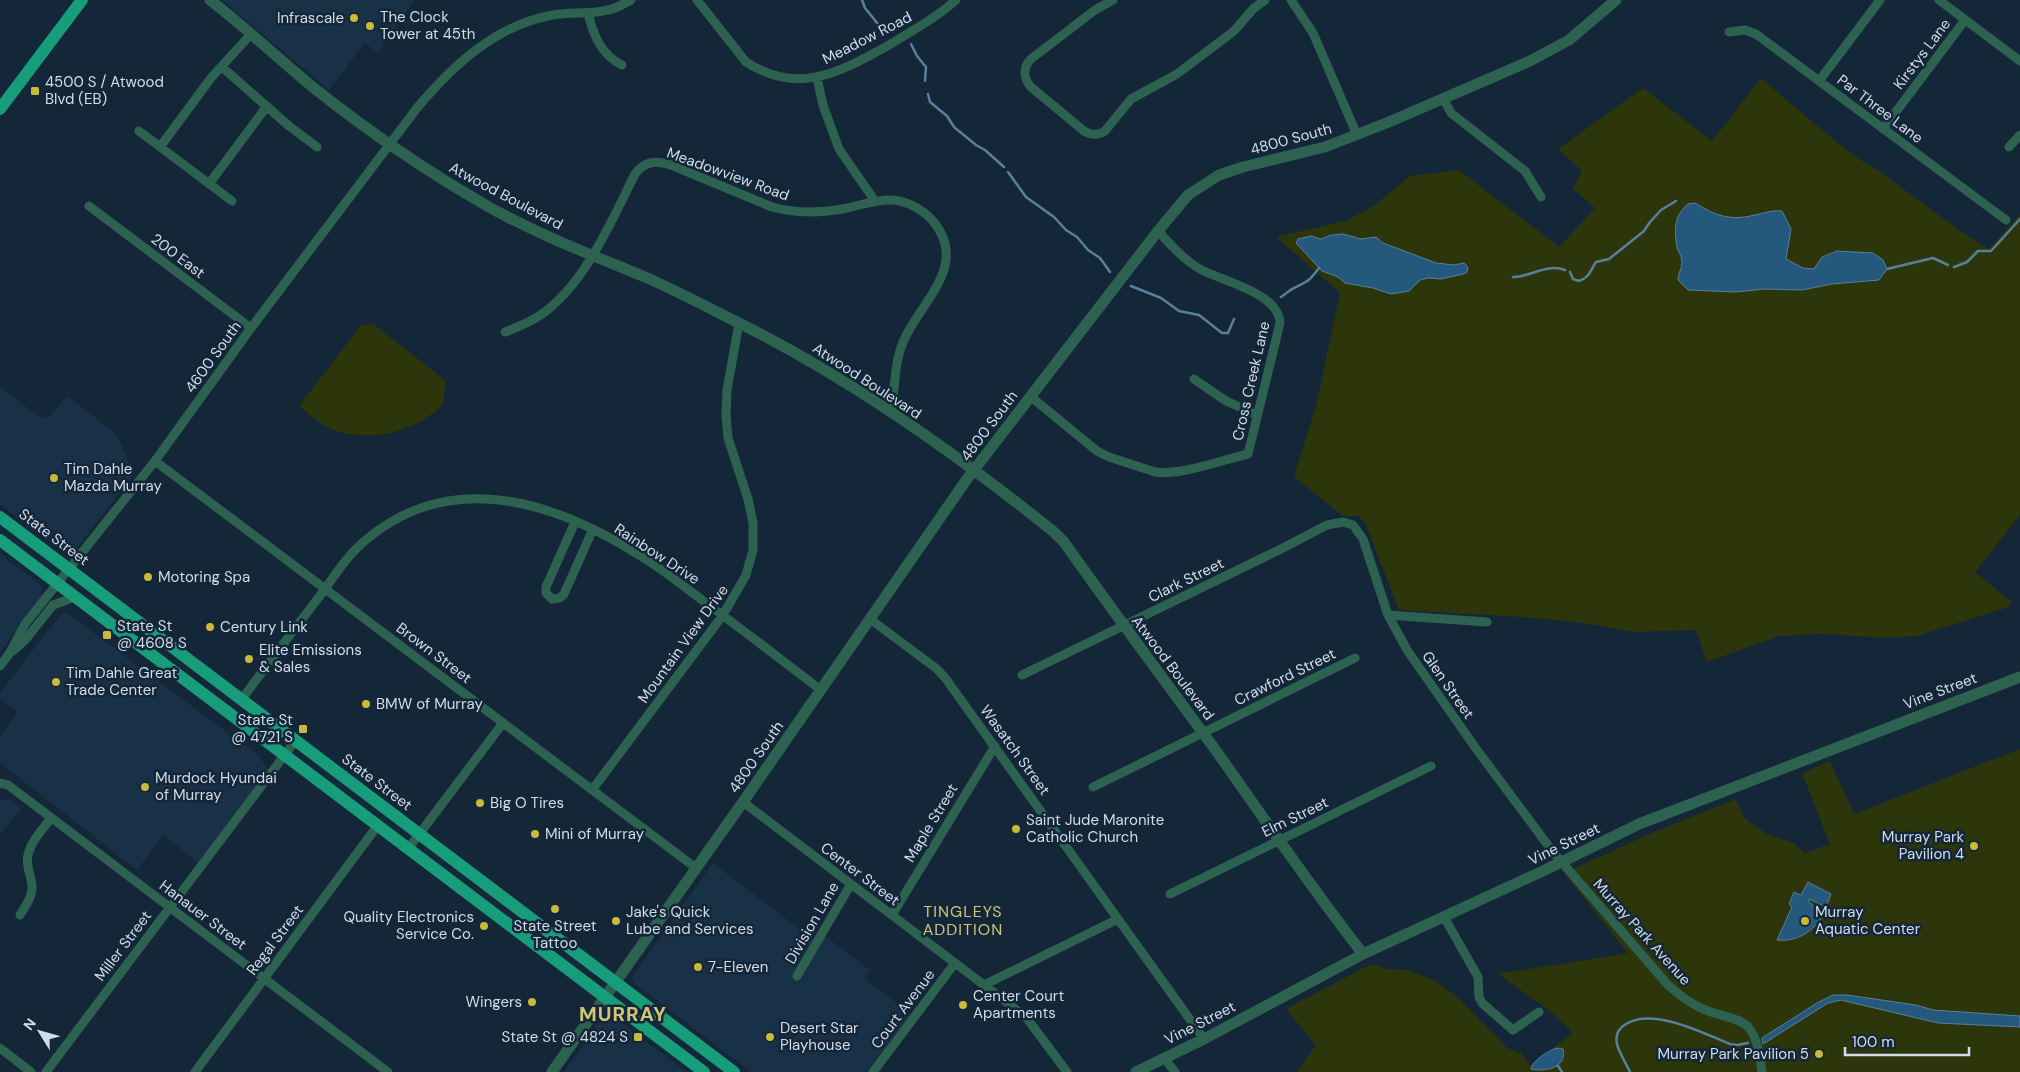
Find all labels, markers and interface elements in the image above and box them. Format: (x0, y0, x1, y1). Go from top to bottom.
place label: The Clock Tower at 45th (380, 7, 475, 44)
street label: Meadow Road (819, 7, 915, 69)
place label: Infrascale (277, 8, 344, 28)
marker: Infrascale (348, 12, 360, 24)
street label: Kirstys Lane (1889, 15, 1955, 93)
marker: The Clock Tower at 45th (364, 20, 376, 32)
street label: Par Three Lane (1833, 70, 1927, 148)
place label: 4500 S / Atwood Blvd (EB) (45, 72, 164, 109)
marker: 4500 S / Atwood Blvd (EB) (29, 85, 41, 97)
street label: 4800 South (1248, 119, 1334, 159)
street label: Meadowview Road (664, 143, 792, 205)
street label: Atwood Boulevard (446, 158, 566, 234)
street label: 200 East (147, 229, 209, 283)
street label: 4600 South (180, 317, 246, 397)
street label: Cross Creek Lane (1228, 319, 1274, 443)
street label: Atwood Boulevard (809, 338, 925, 424)
street label: 4800 South (956, 387, 1022, 465)
place label: Tim Dahle Mazda Murray (64, 459, 162, 496)
marker: Tim Dahle Mazda Murray (48, 472, 60, 484)
street label: State Street (15, 504, 93, 570)
street label: Rainbow Drive (610, 519, 704, 589)
street label: Clark Street (1145, 553, 1227, 607)
place label: Motoring Spa (158, 567, 250, 587)
marker: Motoring Spa (142, 571, 154, 583)
street label: Mountain View Drive (633, 581, 733, 707)
street label: Atwood Boulevard (1127, 612, 1219, 724)
place label: State St @ 4608 S (117, 616, 187, 653)
place label: Century Link (220, 617, 308, 637)
street label: Brown Street (392, 618, 476, 688)
marker: Century Link (204, 621, 216, 633)
marker: State St @ 4608 S (101, 629, 113, 641)
place label: Elite Emissions & Sales (259, 640, 362, 677)
street label: Crawford Street (1231, 644, 1339, 710)
street label: Glen Street (1417, 647, 1479, 723)
marker: Elite Emissions & Sales (243, 653, 255, 665)
place label: Tim Dahle Great Trade Center (66, 663, 177, 700)
street label: Vine Street (1900, 668, 1980, 714)
marker: Tim Dahle Great Trade Center (50, 676, 62, 688)
place label: BMW of Murray (376, 694, 483, 714)
marker: BMW of Murray (360, 698, 372, 710)
street label: Wasatch Street (976, 701, 1055, 799)
place label: State St @ 4721 S (231, 710, 293, 747)
street label: 4800 South (724, 717, 788, 797)
marker: State St @ 4721 S (297, 723, 309, 735)
street label: State Street (338, 749, 416, 815)
place label: Murdock Hyundai of Murray (155, 768, 277, 805)
street label: Maple Street (900, 780, 962, 866)
marker: Murdock Hyundai of Murray (139, 781, 151, 793)
street label: Elm Street (1258, 792, 1332, 842)
place label: Big O Tires (490, 793, 564, 813)
marker: Big O Tires (474, 797, 486, 809)
place label: Saint Jude Maronite Catholic Church (1026, 810, 1164, 847)
street label: Vine Street (1525, 818, 1603, 870)
marker: Saint Jude Maronite Catholic Church (1010, 823, 1022, 835)
place label: Mini of Murray (545, 824, 645, 844)
place label: Murray Park Pavilion 4 (1882, 827, 1964, 864)
marker: Mini of Murray (529, 828, 541, 840)
street label: Center Street (816, 838, 904, 910)
marker: Murray Park Pavilion 4 (1968, 840, 1980, 852)
street label: Murray Park Avenue (1589, 874, 1695, 990)
street label: Hanauer Street (155, 876, 251, 954)
street label: Division Lane (781, 878, 843, 968)
street label: Regal Street (242, 901, 308, 979)
district label: TINGLEYS ADDITION (923, 901, 1003, 940)
place label: Jake's Quick Lube and Services (626, 902, 753, 939)
place label: Murray Aquatic Center (1815, 902, 1921, 939)
marker: State Street Tattoo (549, 903, 561, 915)
street label: Miller Street (90, 907, 156, 985)
place label: Quality Electronics Service Co. (343, 907, 474, 944)
marker: Jake's Quick Lube and Services (610, 915, 622, 927)
marker: Murray Aquatic Center (1799, 915, 1811, 927)
place label: State Street Tattoo (513, 916, 597, 953)
marker: Quality Electronics Service Co. (478, 920, 490, 932)
place label: 7-Eleven (708, 957, 768, 977)
marker: 7-Eleven (692, 961, 704, 973)
street label: Court Avenue (867, 965, 939, 1053)
place label: Center Court Apartments (973, 986, 1064, 1023)
place label: Wingers (466, 992, 522, 1012)
marker: Wingers (526, 996, 538, 1008)
street label: Vine Street (1161, 996, 1239, 1049)
marker: Center Court Apartments (957, 999, 969, 1011)
district label: MURRAY (579, 1001, 667, 1027)
north arrow (15, 1007, 65, 1057)
text: N (19, 1015, 40, 1034)
place label: Desert Star Playhouse (780, 1018, 859, 1055)
scale bar (1845, 1024, 1969, 1056)
place label: State St @ 4824 S (502, 1027, 628, 1047)
marker: State St @ 4824 S (632, 1031, 644, 1043)
marker: Desert Star Playhouse (764, 1031, 776, 1043)
text: 100 m (1852, 1032, 1895, 1052)
place label: Murray Park Pavilion 5 (1657, 1044, 1809, 1064)
marker: Murray Park Pavilion 5 (1813, 1048, 1825, 1060)

